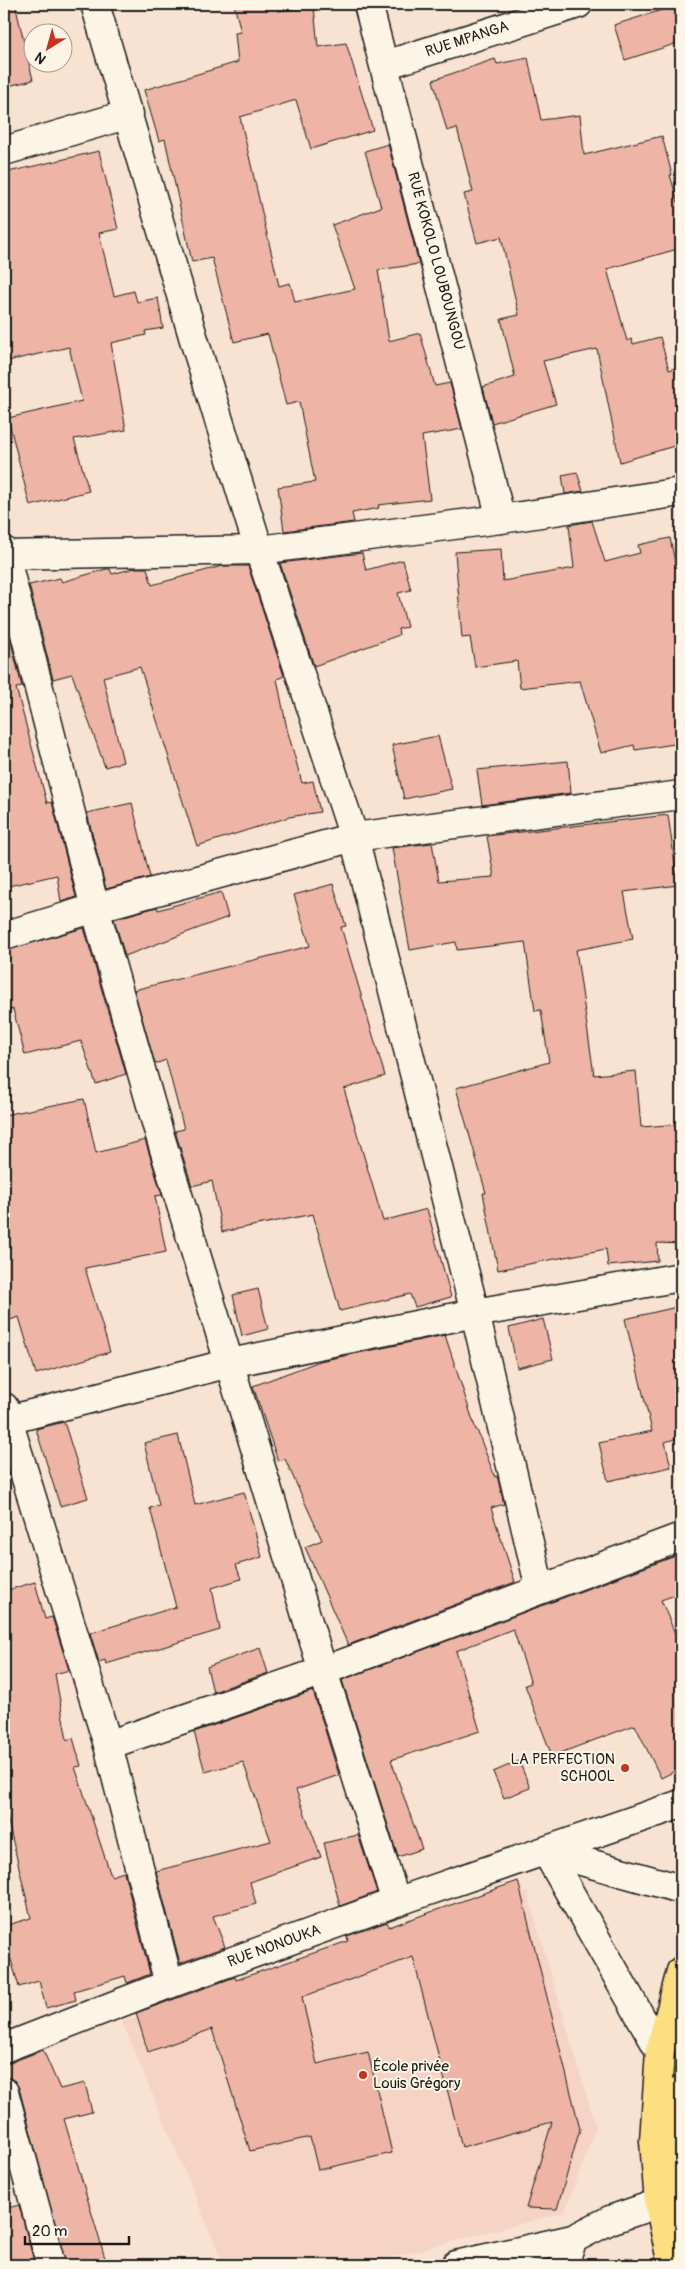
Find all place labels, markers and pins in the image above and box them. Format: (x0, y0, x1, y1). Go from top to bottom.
place label: LA PERFECTION SCHOOL (510, 1750, 615, 1786)
marker: LA PERFECTION SCHOOL (619, 1762, 631, 1774)
place label: École privée Louis Grégory (373, 2057, 461, 2093)
marker: École privée Louis Grégory (357, 2069, 369, 2081)

